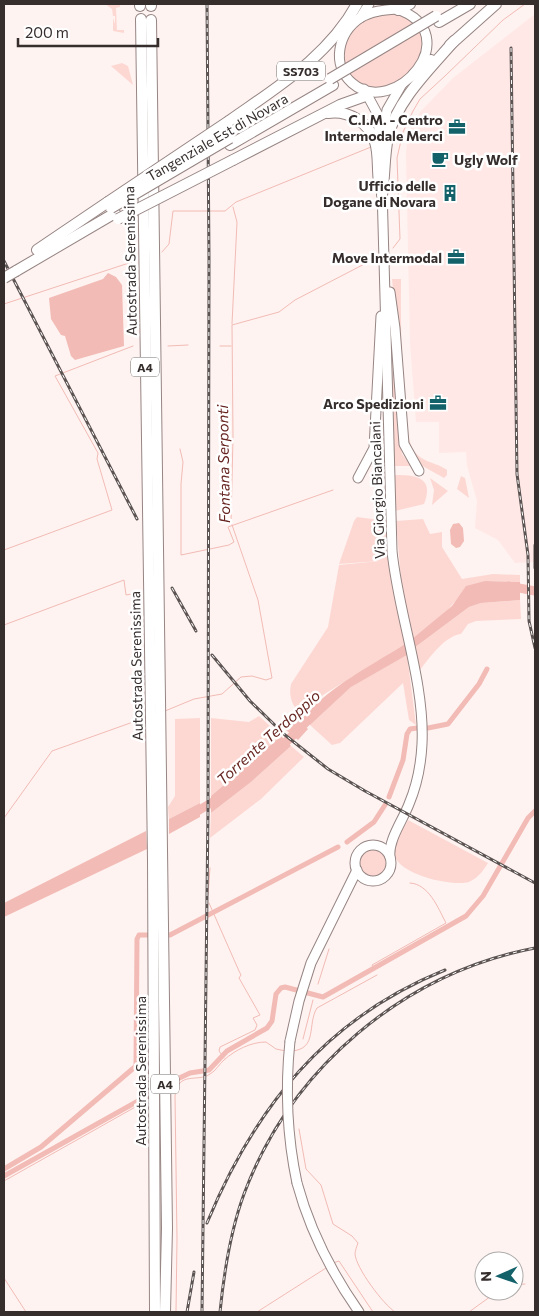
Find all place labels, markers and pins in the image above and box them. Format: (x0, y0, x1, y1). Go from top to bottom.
place label: C.I.M. - Centro Intermodale Merci (324, 111, 443, 144)
office icon: C.I.M. - Centro Intermodale Merci (447, 117, 467, 137)
cafe icon: Ugly Wolf (430, 149, 450, 169)
place label: Ugly Wolf (454, 151, 518, 168)
place label: Ufficio delle Dogane di Novara (323, 177, 436, 210)
building icon: Ufficio delle Dogane di Novara (440, 183, 460, 203)
office icon: Move Intermodal (446, 247, 466, 267)
place label: Move Intermodal (332, 249, 442, 266)
office icon: Arco Spedizioni (428, 393, 448, 413)
place label: Arco Spedizioni (323, 395, 424, 412)

